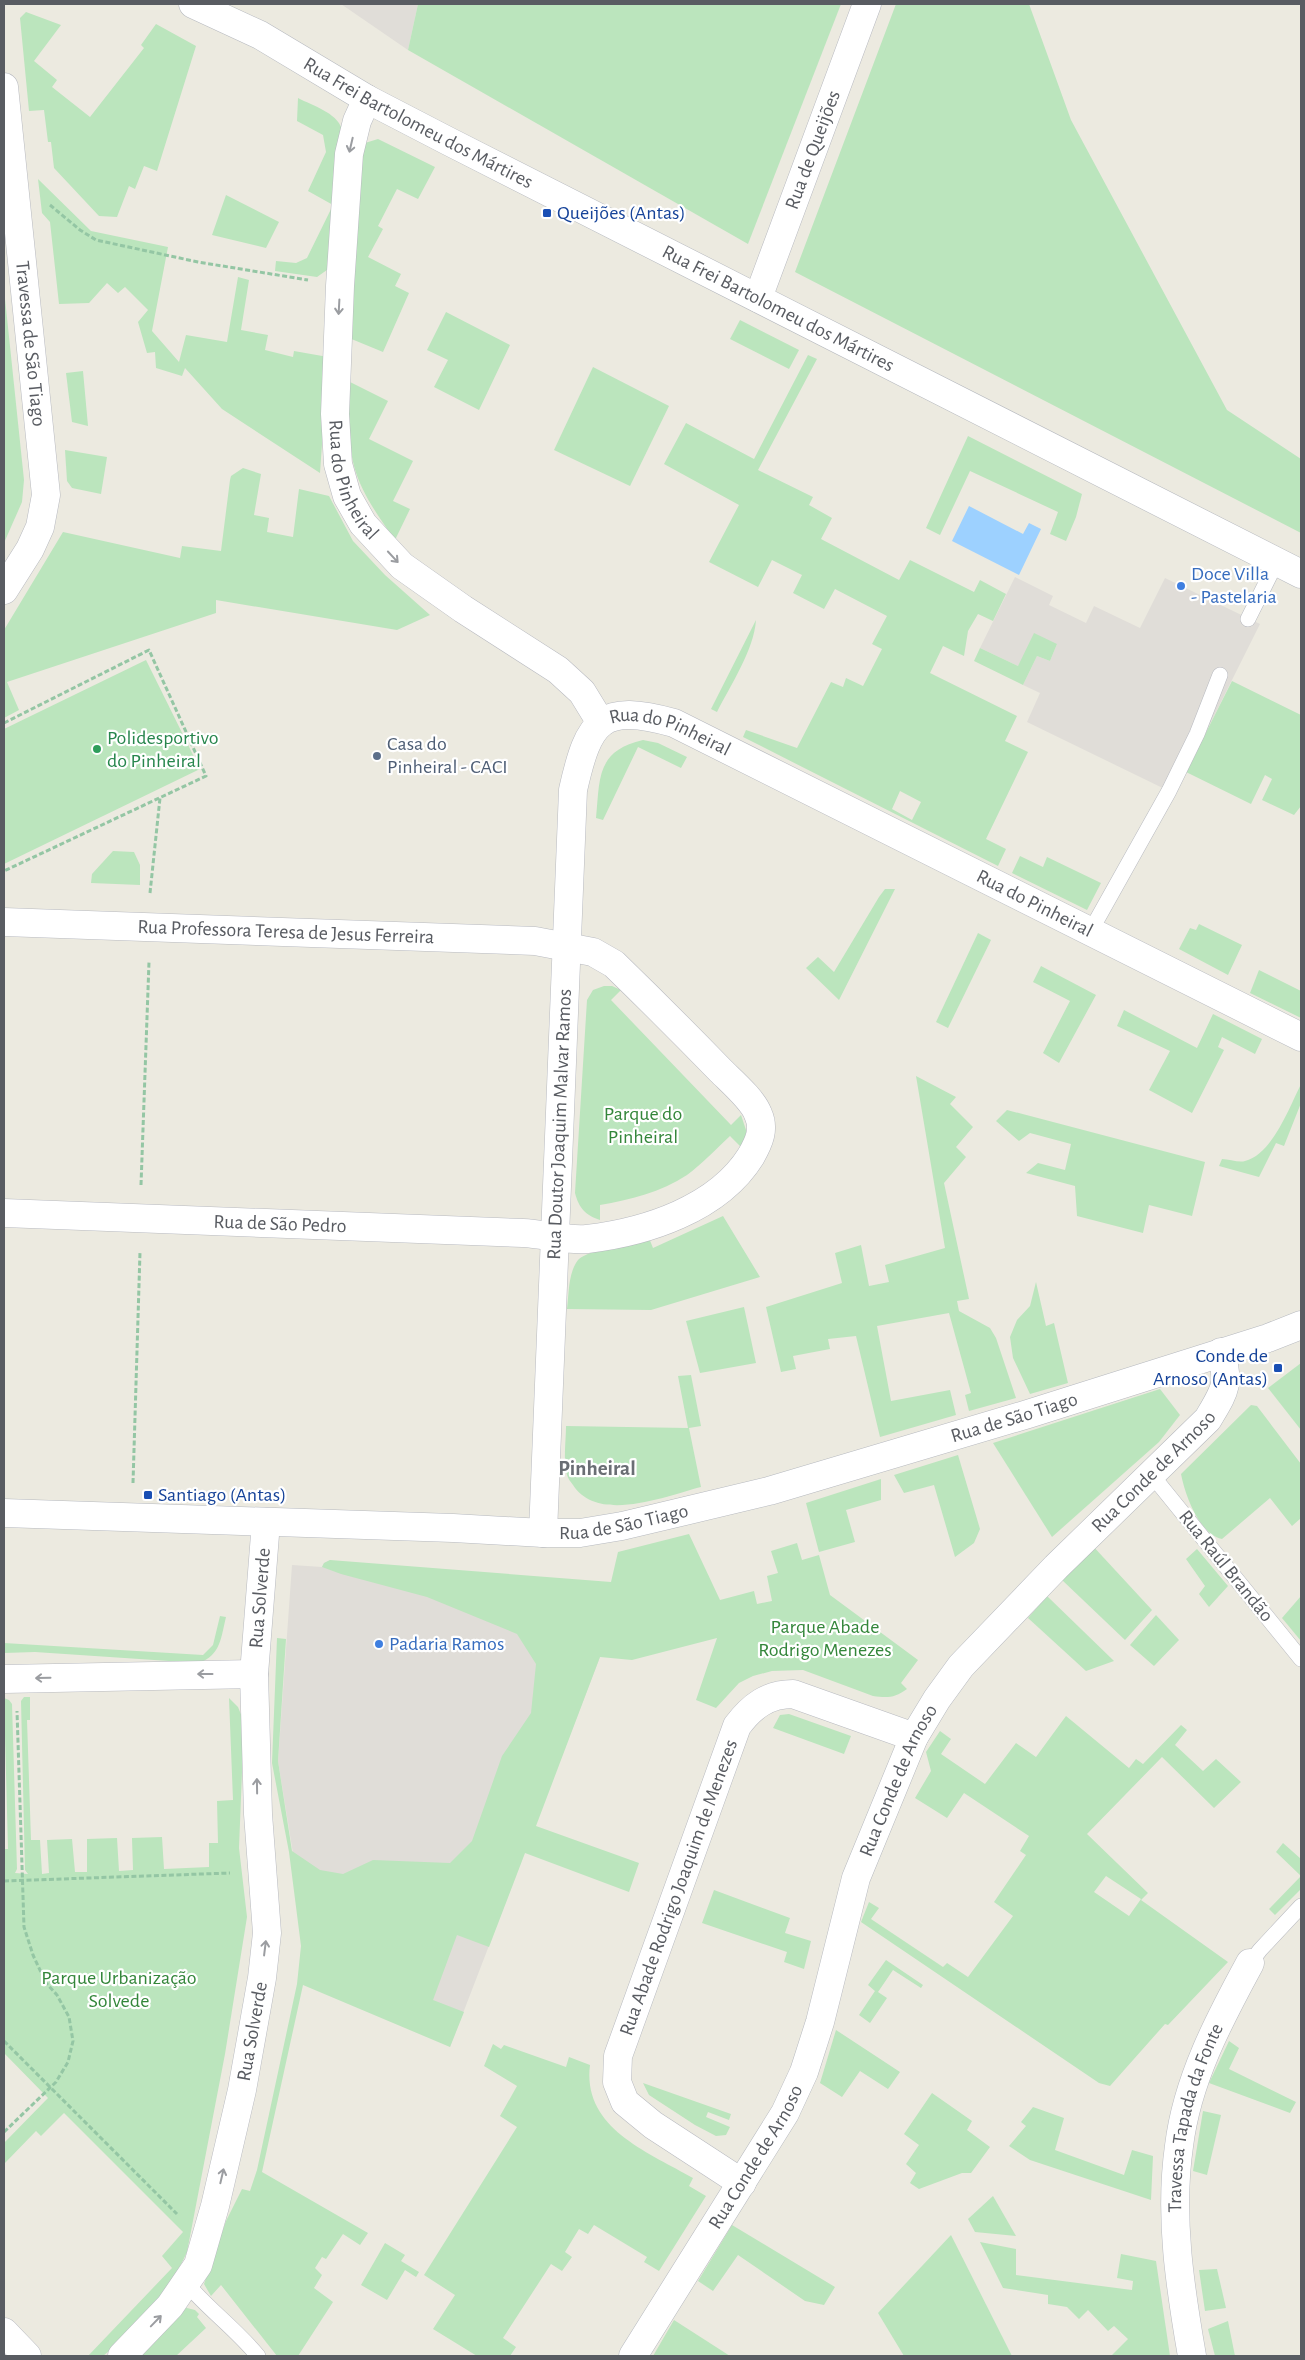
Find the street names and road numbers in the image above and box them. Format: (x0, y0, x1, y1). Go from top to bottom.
street label: Rua Frei Bartolomeu dos Mártires (300, 53, 536, 192)
street label: Rua de Queijões (782, 88, 844, 212)
street label: Rua Frei Bartolomeu dos Mártires (659, 241, 897, 376)
street label: Travessa de São Tiago (12, 260, 49, 427)
street label: Rua do Pinheiral (325, 419, 382, 544)
street label: Rua do Pinheiral (607, 705, 734, 760)
street label: Rua do Pinheiral (973, 866, 1096, 941)
street label: Rua Professora Teresa de Jesus Ferreira (137, 917, 435, 947)
street label: Rua Doutor Joaquim Malvar Ramos (544, 988, 575, 1260)
street label: Rua de São Pedro (213, 1212, 347, 1236)
street label: Rua de São Tiago (949, 1389, 1080, 1446)
street label: Rua Conde de Arnoso (1088, 1408, 1220, 1536)
street label: Rua de São Tiago (559, 1501, 690, 1543)
street label: Rua Raúl Brandão (1175, 1506, 1277, 1626)
street label: Rua Solverde (246, 1547, 274, 1649)
street label: Rua Conde de Arnoso (856, 1701, 941, 1860)
street label: Rua Abade Rodrigo Joaquim de Menezes (616, 1737, 741, 2038)
street label: Rua Solverde (234, 1980, 271, 2083)
street label: Travessa Tapada da Fonte (1165, 2020, 1227, 2213)
street label: Rua Conde de Arnoso (705, 2082, 807, 2233)

